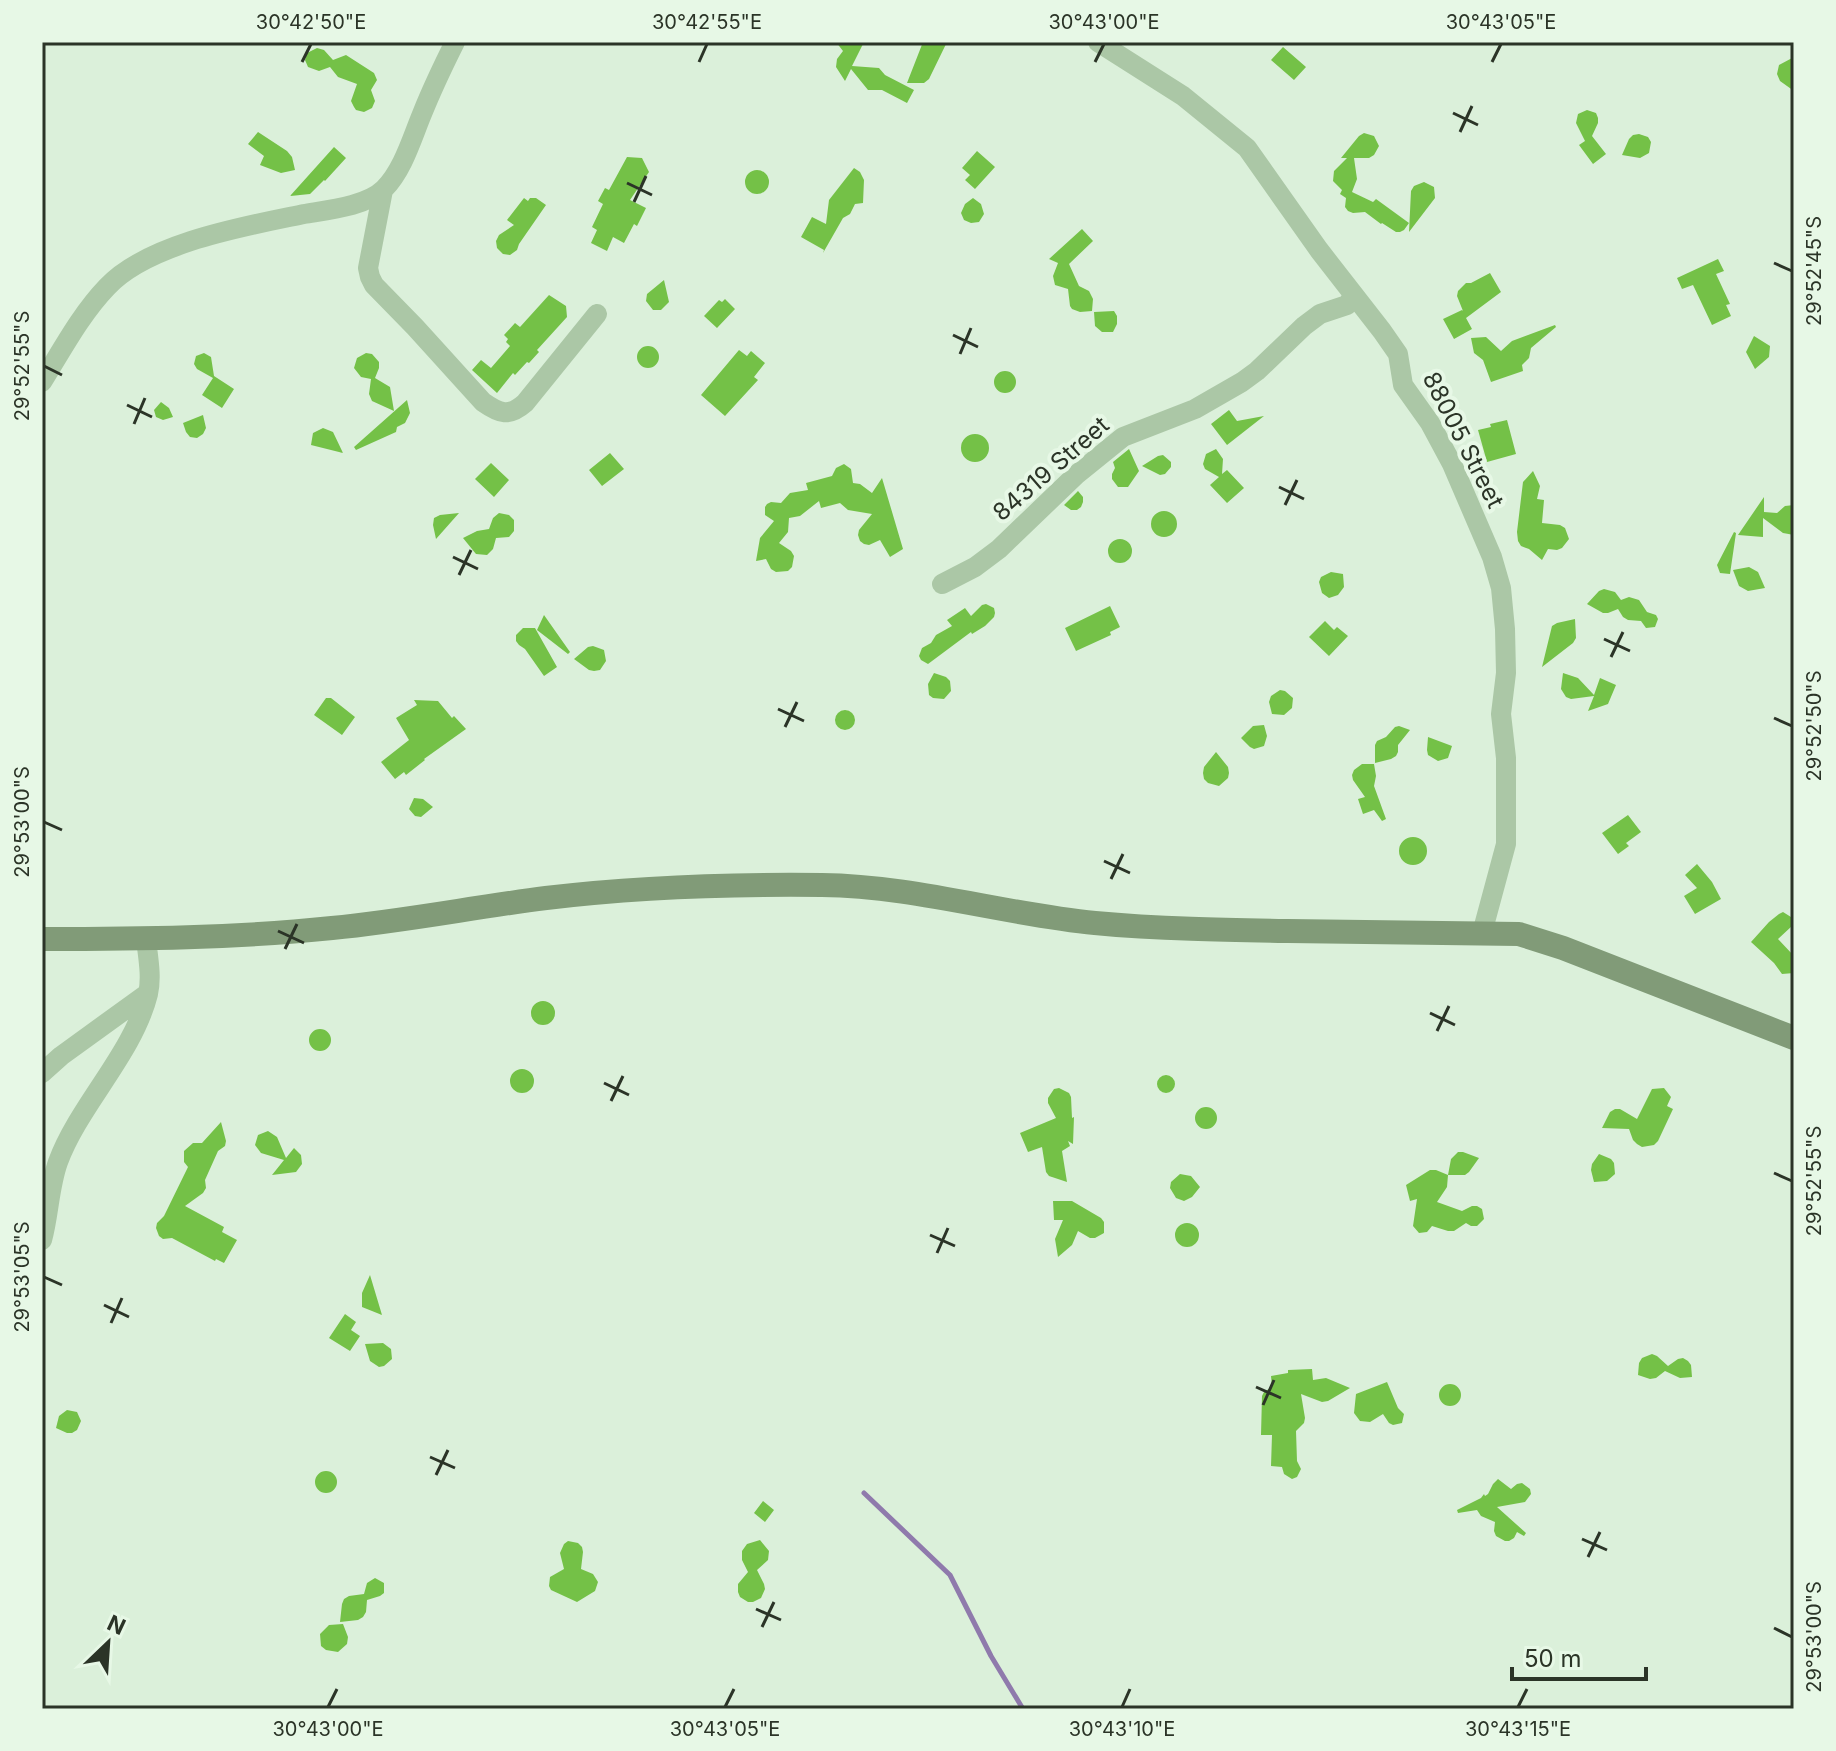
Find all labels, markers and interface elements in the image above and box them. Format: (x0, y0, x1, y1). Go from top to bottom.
text: 30°42'50"E (256, 10, 366, 34)
text: 30°42'55"E (652, 10, 762, 34)
text: 30°43'00"E (1048, 10, 1160, 34)
text: 30°43'05"E (1446, 10, 1556, 34)
text: 29°52'45"S (1802, 216, 1826, 326)
text: 29°52'55"S (10, 311, 34, 421)
street label: 88005 Street (1417, 367, 1510, 513)
street label: 84319 Street (987, 410, 1115, 527)
text: 29°52'50"S (1802, 671, 1826, 782)
text: 29°53'00"S (10, 766, 34, 878)
text: 29°52'55"S (1802, 1126, 1826, 1236)
text: 29°53'05"S (10, 1221, 34, 1333)
text: 29°53'00"S (1802, 1581, 1826, 1693)
north arrow (68, 1603, 148, 1683)
text: N (103, 1610, 130, 1640)
scale bar (1512, 1631, 1646, 1681)
text: 50 m (1524, 1644, 1582, 1673)
text: 30°43'00"E (272, 1717, 384, 1741)
text: 30°43'05"E (670, 1717, 780, 1741)
text: 30°43'10"E (1069, 1717, 1175, 1741)
text: 30°43'15"E (1465, 1717, 1571, 1741)

